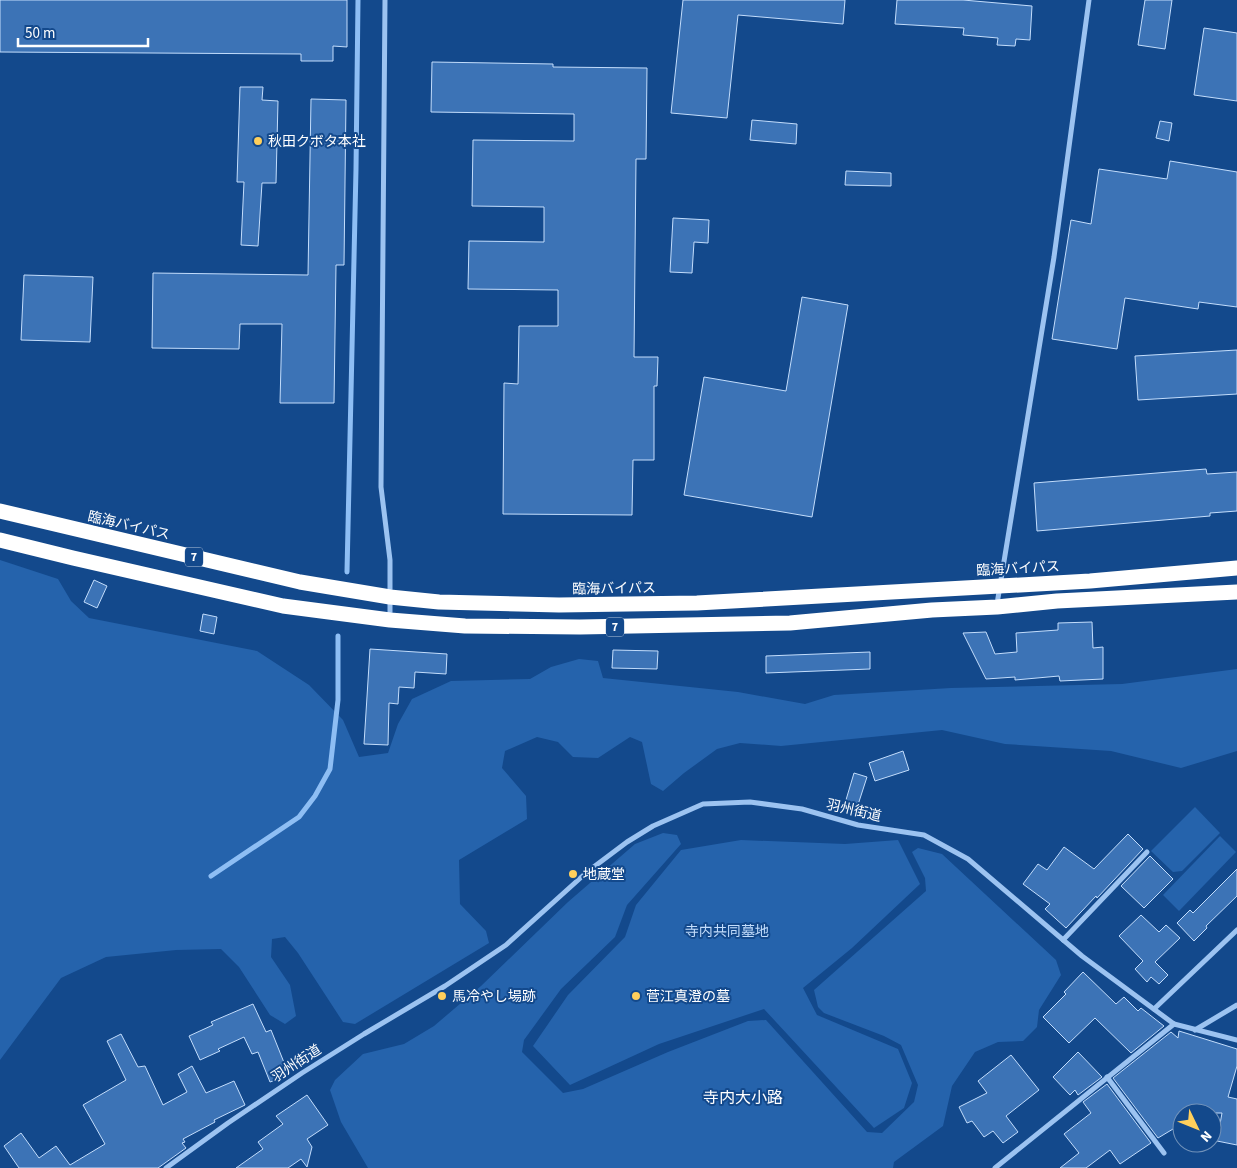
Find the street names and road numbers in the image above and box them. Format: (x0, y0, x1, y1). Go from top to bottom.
street label: 臨海バイパス (86, 507, 172, 545)
road number: 7 (185, 548, 203, 566)
street label: 臨海バイパス (976, 557, 1060, 581)
street label: 臨海バイパス (572, 578, 656, 600)
road number: 7 (606, 618, 624, 636)
street label: 羽州街道 (824, 795, 883, 827)
street label: 羽州街道 (268, 1040, 325, 1087)

